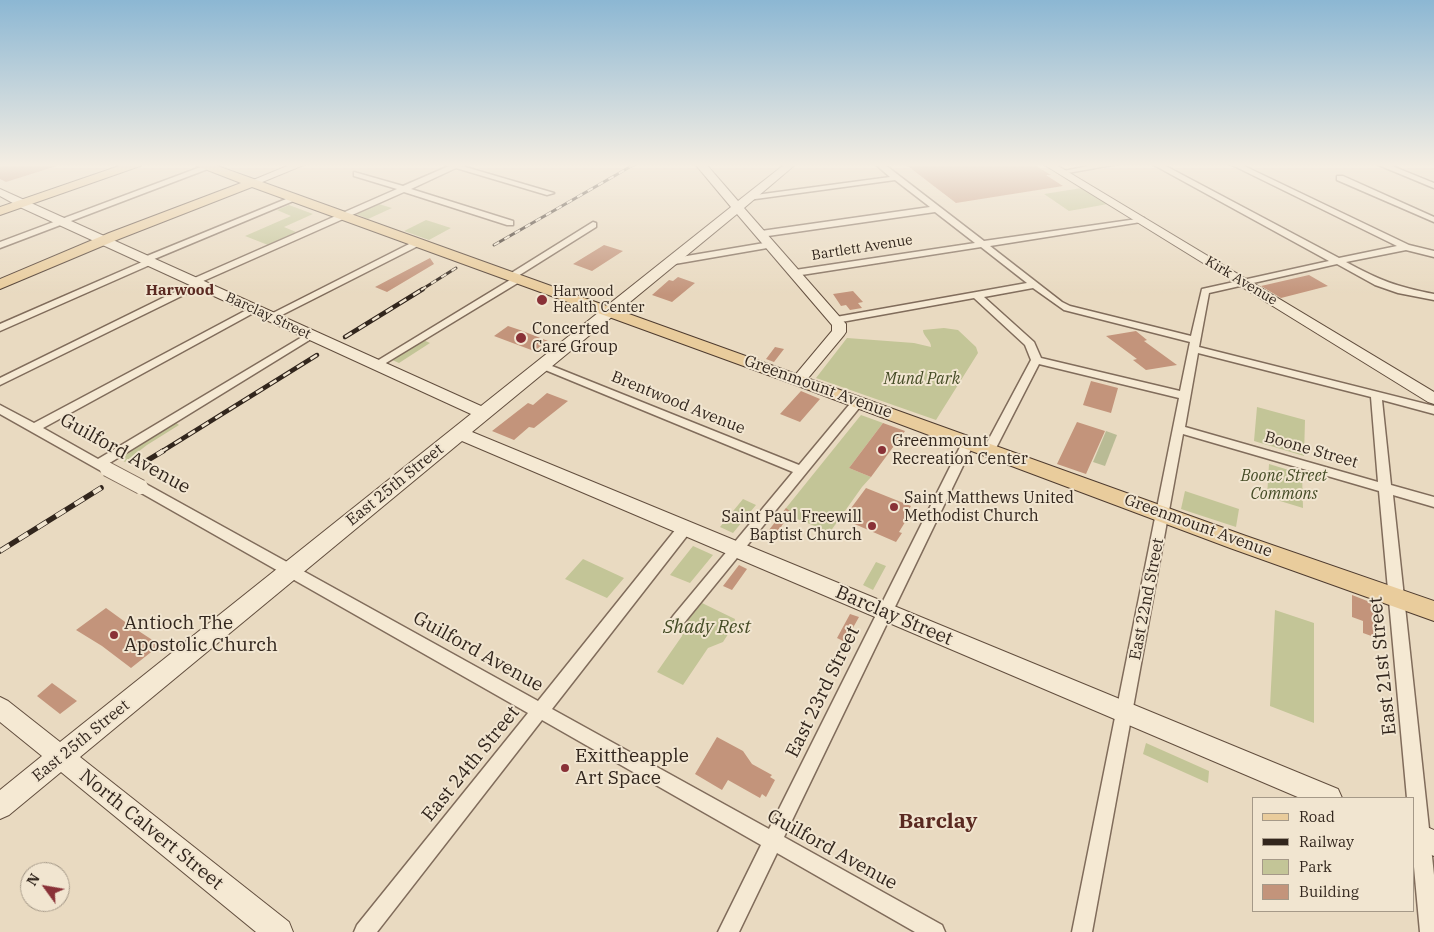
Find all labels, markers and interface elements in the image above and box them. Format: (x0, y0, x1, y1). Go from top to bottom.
street label: Bartlett Avenue (810, 232, 914, 264)
street label: Kirk Avenue (1202, 253, 1280, 309)
district label: Harwood (146, 282, 214, 300)
place label: Harwood Health Center (553, 284, 644, 316)
street label: Barclay Street (223, 289, 313, 343)
marker: Harwood Health Center (535, 293, 549, 307)
place label: Concerted Care Group (532, 319, 618, 357)
marker: Concerted Care Group (514, 331, 528, 345)
street label: Greenmount Avenue (741, 351, 895, 423)
street label: Brentwood Avenue (608, 367, 748, 439)
park label: Mund Park (884, 369, 960, 389)
street label: Guilford Avenue (56, 409, 194, 499)
street label: Boone Street (1262, 427, 1360, 473)
place label: Greenmount Recreation Center (892, 431, 1028, 469)
street label: East 25th Street (343, 440, 447, 530)
marker: Greenmount Recreation Center (876, 444, 888, 456)
park label: Boone Street Commons (1241, 466, 1327, 504)
place label: Saint Matthews United Methodist Church (904, 488, 1074, 526)
street label: Greenmount Avenue (1121, 490, 1275, 562)
marker: Saint Matthews United Methodist Church (888, 501, 900, 513)
place label: Saint Paul Freewill Baptist Church (721, 507, 862, 545)
marker: Saint Paul Freewill Baptist Church (866, 520, 878, 532)
street label: East 22nd Street (1126, 536, 1168, 662)
street label: Barclay Street (832, 581, 956, 651)
street label: East 21st Street (1364, 596, 1402, 736)
street label: Guilford Avenue (409, 607, 547, 697)
place label: Antioch The Apostolic Church (124, 613, 278, 657)
park label: Shady Rest (663, 617, 751, 639)
street label: East 23rd Street (781, 623, 865, 761)
marker: Antioch The Apostolic Church (108, 629, 120, 641)
street label: East 25th Street (29, 696, 133, 786)
street label: East 24th Street (417, 702, 525, 826)
place label: Exittheapple Art Space (575, 746, 689, 790)
marker: Exittheapple Art Space (559, 762, 571, 774)
street label: North Calvert Street (74, 765, 228, 895)
legend (1252, 797, 1414, 912)
street label: Guilford Avenue (763, 805, 901, 895)
text: Road (1299, 807, 1335, 826)
district label: Barclay (899, 809, 977, 835)
text: Railway (1299, 832, 1354, 851)
text: Park (1299, 857, 1332, 876)
north arrow (20, 862, 70, 912)
text: N (23, 870, 44, 889)
text: Building (1299, 882, 1359, 901)

